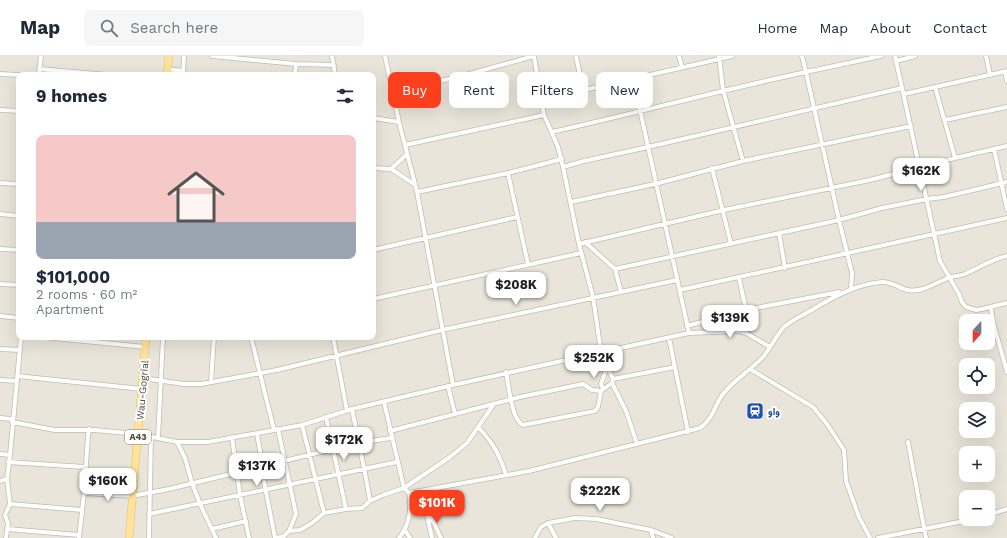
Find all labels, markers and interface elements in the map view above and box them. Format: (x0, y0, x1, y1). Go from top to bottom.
search box (84, 10, 364, 46)
text: Map (20, 16, 60, 39)
icon: search (98, 17, 120, 39)
text: Search here (130, 19, 218, 37)
text: Home (757, 20, 797, 36)
text: Map (819, 20, 848, 36)
text: About (870, 20, 911, 36)
text: Contact (933, 20, 987, 36)
chip: Buy (388, 72, 441, 108)
chip: Rent (449, 72, 509, 108)
chip: Filters (517, 72, 588, 108)
chip: New (596, 72, 653, 108)
icon: filters (334, 85, 356, 107)
text: 9 homes (36, 86, 107, 106)
pin: $162K (893, 158, 949, 192)
icon: home (160, 161, 232, 233)
text: $162K (902, 163, 940, 178)
text: $101,000 (36, 267, 110, 287)
pin: $208K (488, 272, 544, 306)
text: $208K (495, 277, 537, 292)
text: 2 rooms · 60 m² (36, 287, 137, 302)
text: Apartment (36, 302, 104, 317)
pin: $139K (702, 305, 758, 339)
text: $139K (711, 310, 749, 325)
north arrow (959, 314, 995, 350)
map controls (959, 314, 995, 526)
pin: $252K (566, 345, 622, 379)
text: $252K (574, 350, 614, 365)
button: locate (959, 358, 995, 394)
street label: Wau-Gogrial (134, 360, 151, 420)
station icon: واو (745, 401, 765, 421)
button: layers (959, 402, 995, 438)
place label: واو (768, 406, 780, 418)
pin: $172K (316, 427, 372, 461)
road number: A43 (125, 430, 151, 444)
text: $172K (325, 432, 363, 447)
button: + (959, 446, 995, 482)
pin: $137K (229, 453, 285, 487)
text: $137K (238, 458, 276, 473)
pin: $160K (80, 468, 136, 502)
text: $160K (88, 473, 128, 488)
pin: $222K (572, 478, 628, 512)
text: $222K (580, 483, 620, 498)
pin: $101K (409, 490, 465, 524)
button: − (959, 490, 995, 526)
text: $101K (419, 495, 455, 510)

